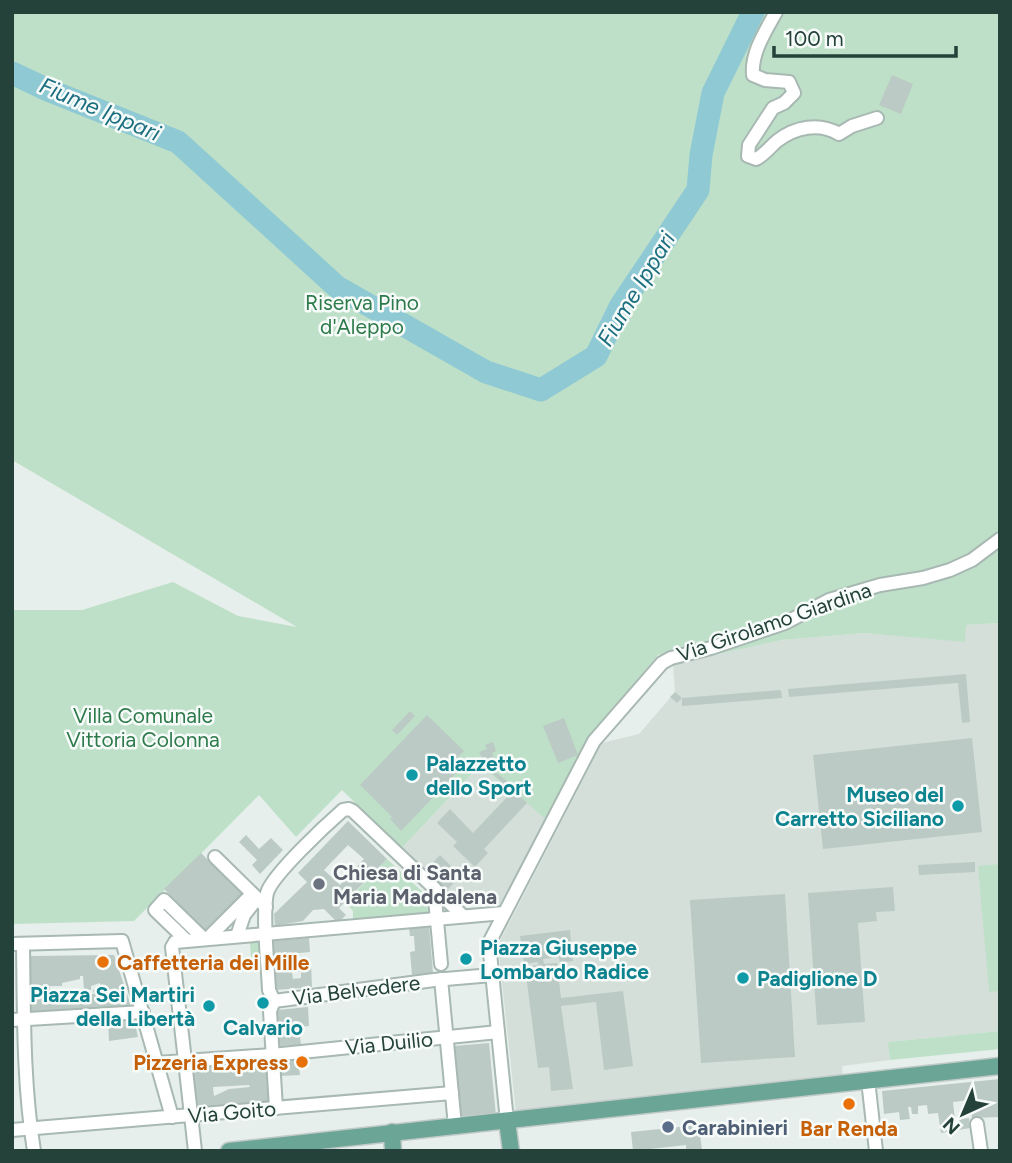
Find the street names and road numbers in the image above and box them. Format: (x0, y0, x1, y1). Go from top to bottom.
street label: Via Girolamo Giardina (673, 577, 875, 667)
street label: Via Belvedere (291, 970, 421, 1010)
street label: Via Duilio (344, 1026, 434, 1060)
street label: Via Goito (187, 1096, 277, 1128)

